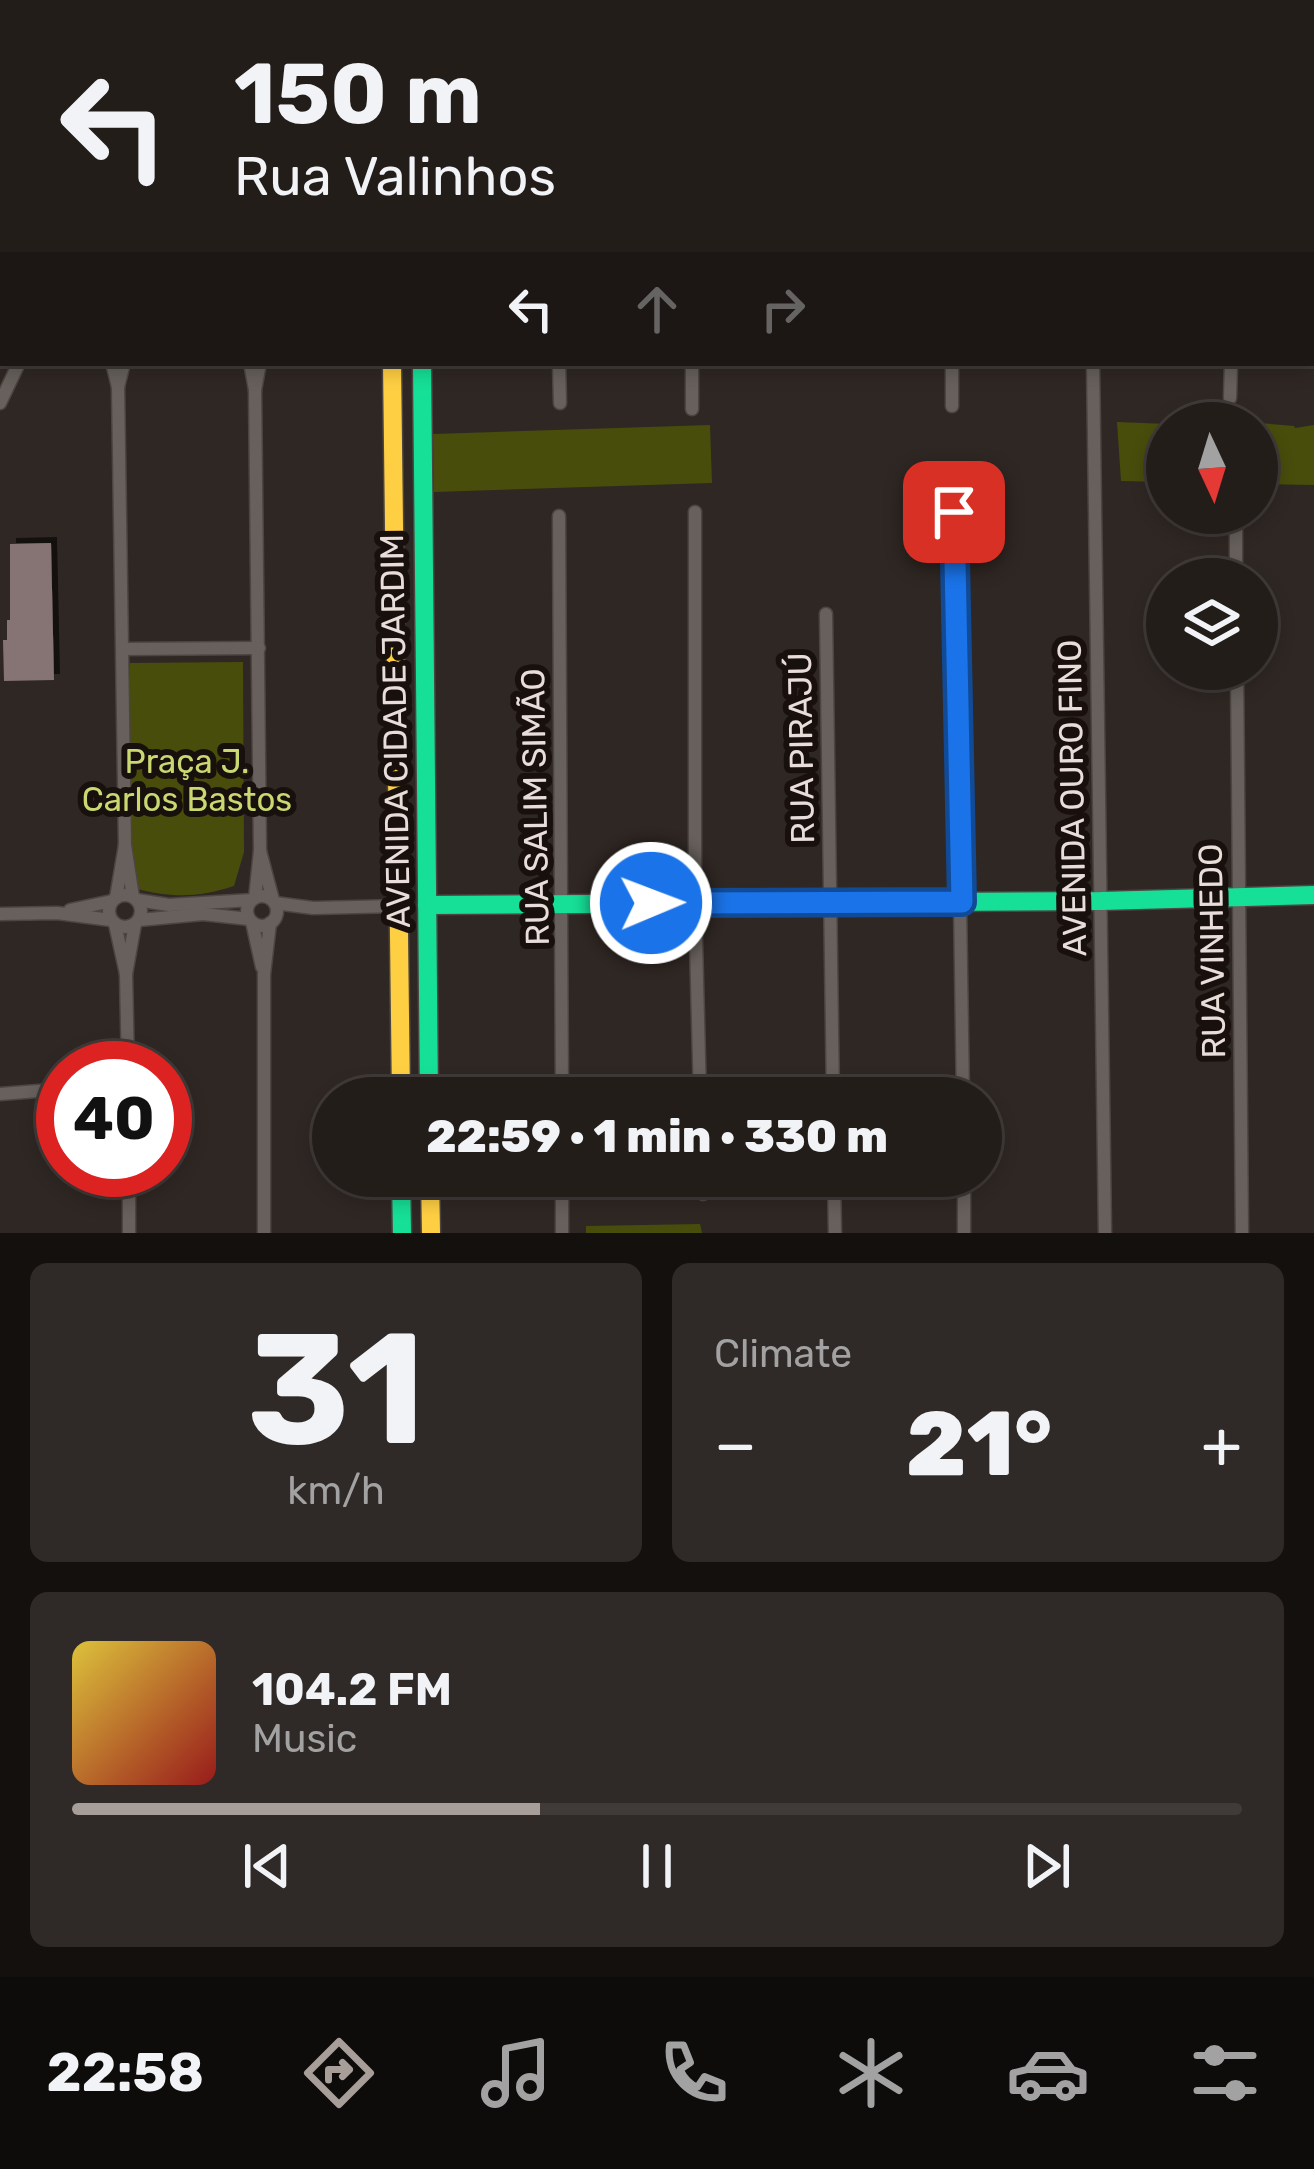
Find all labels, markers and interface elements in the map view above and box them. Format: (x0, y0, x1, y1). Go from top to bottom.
text: 150 m (234, 44, 482, 144)
icon: left (36, 48, 192, 204)
text: Rua Valinhos (234, 145, 556, 209)
icon: left (498, 276, 564, 342)
icon: ahead (624, 276, 690, 342)
icon: right (750, 276, 816, 342)
north arrow (1146, 402, 1278, 534)
map controls (1146, 402, 1278, 690)
pin (903, 461, 1005, 563)
icon: arrive (921, 479, 987, 545)
street label: AVENIDA CIDADE JARDIM (372, 534, 418, 928)
button: layers (1146, 558, 1278, 690)
street label: AVENIDA OURO FINO (1050, 639, 1094, 957)
street label: RUA PIRAJÚ (780, 652, 822, 844)
street label: RUA SALIM SIMÃO (513, 668, 557, 946)
park label: Praça J. Carlos Bastos (82, 742, 292, 819)
position arrow (588, 840, 714, 966)
street label: RUA VINHEDO (1191, 843, 1233, 1059)
speed limit sign: 40 (36, 1041, 192, 1197)
text: 22:59 · 1 min · 330 m (426, 1110, 888, 1163)
text: 31 (247, 1297, 425, 1482)
text: Climate (714, 1331, 852, 1377)
text: 21° (906, 1391, 1052, 1498)
text: − (714, 1405, 757, 1484)
text: + (1201, 1405, 1242, 1484)
text: km/h (287, 1468, 385, 1514)
text: 104.2 FM (252, 1663, 452, 1716)
text: Music (252, 1716, 357, 1762)
icon: previous (234, 1833, 300, 1899)
icon: pause (624, 1833, 690, 1899)
icon: next (1014, 1833, 1080, 1899)
icon: directions (297, 2031, 381, 2115)
icon: music (474, 2031, 558, 2115)
icon: phone (652, 2031, 736, 2115)
icon: climate (829, 2031, 913, 2115)
icon: car (1006, 2031, 1090, 2115)
icon: filters (1183, 2031, 1267, 2115)
text: 22:58 (47, 2041, 204, 2105)

